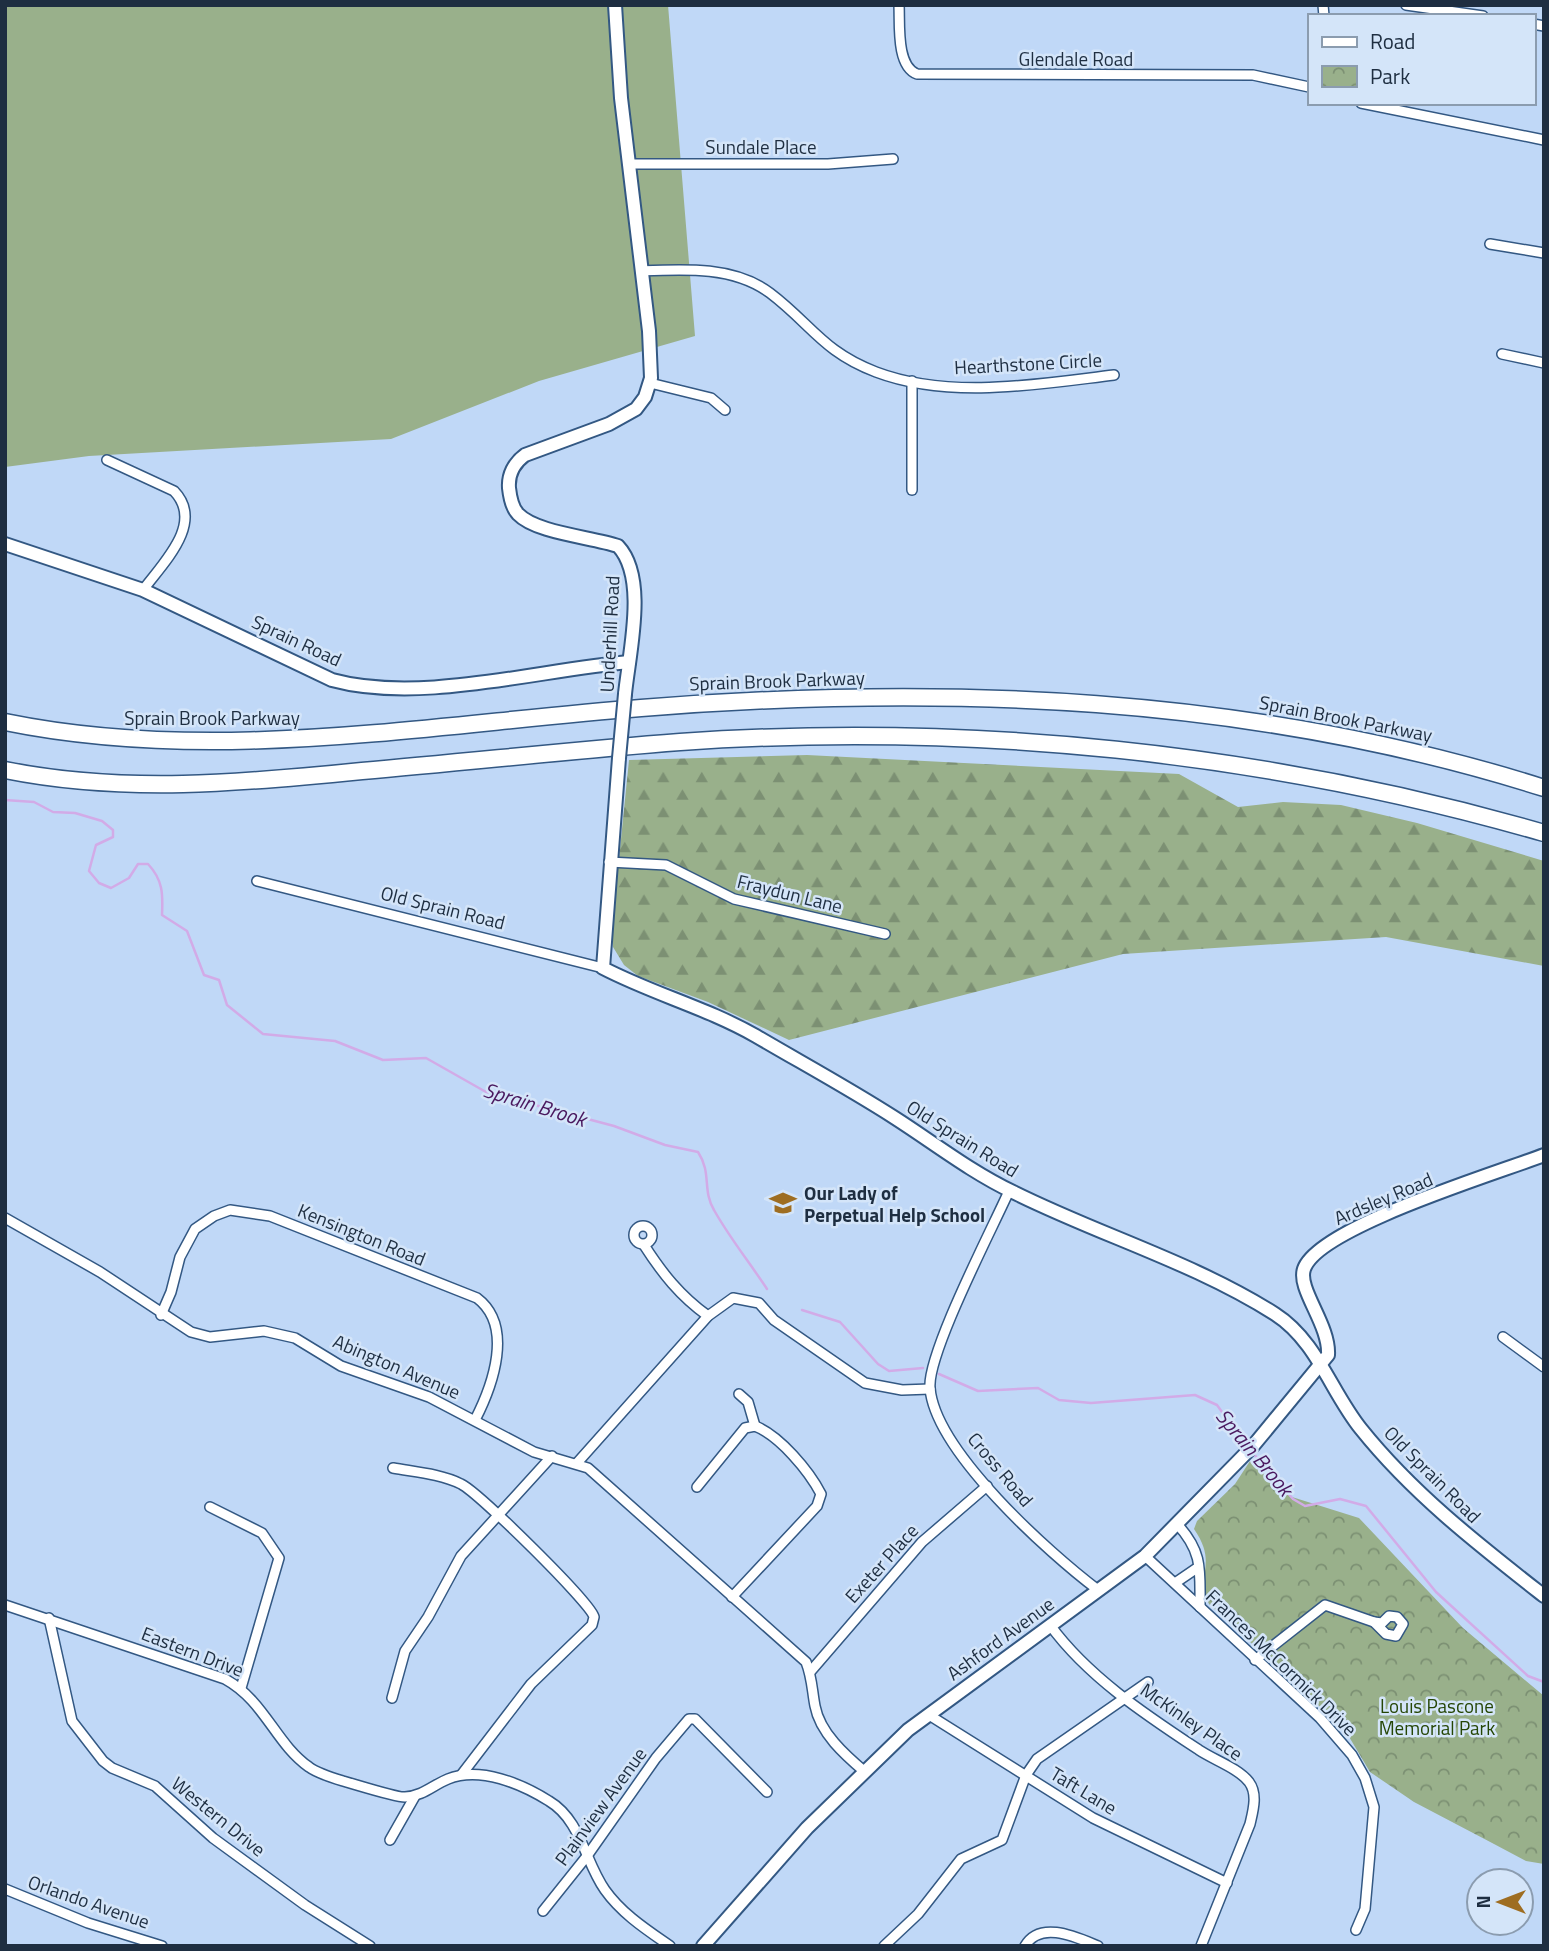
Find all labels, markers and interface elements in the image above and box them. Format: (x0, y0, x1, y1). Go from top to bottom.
legend (1308, 14, 1535, 105)
text: Road (1370, 25, 1415, 57)
street label: Glendale Road (1019, 44, 1133, 73)
text: Park (1370, 60, 1410, 92)
street label: Sundale Place (705, 132, 817, 161)
street label: Hearthstone Circle (953, 345, 1103, 381)
street label: Underhill Road (591, 575, 627, 693)
street label: Sprain Road (247, 607, 347, 673)
street label: Sprain Brook Parkway (689, 662, 865, 698)
street label: Sprain Brook Parkway (1257, 687, 1435, 749)
street label: Sprain Brook Parkway (124, 703, 300, 732)
street label: Fraydun Lane (734, 866, 846, 920)
street label: Old Sprain Road (378, 878, 508, 936)
water label: Sprain Brook (480, 1073, 593, 1136)
street label: Old Sprain Road (901, 1092, 1025, 1184)
street label: Ardsley Road (1329, 1164, 1437, 1232)
place label: Our Lady of Perpetual Help School (804, 1178, 985, 1229)
school or university icon: Our Lady of Perpetual Help School (768, 1188, 798, 1218)
street label: Kensington Road (294, 1195, 430, 1273)
street label: Abington Avenue (329, 1326, 465, 1406)
water label: Sprain Brook (1209, 1401, 1303, 1505)
street label: Old Sprain Road (1378, 1419, 1488, 1529)
street label: Cross Road (961, 1425, 1041, 1513)
street label: Exeter Place (837, 1517, 925, 1609)
street label: Frances McCormick Drive (1200, 1582, 1364, 1742)
street label: Ashford Avenue (940, 1589, 1060, 1687)
street label: Eastern Drive (138, 1618, 248, 1684)
street label: McKinley Place (1135, 1675, 1249, 1767)
park label: Louis Pascone Memorial Park (1379, 1691, 1495, 1742)
street label: Plainview Avenue (547, 1741, 653, 1871)
street label: Taft Lane (1045, 1759, 1123, 1821)
street label: Western Drive (166, 1769, 272, 1863)
street label: Orlando Avenue (24, 1867, 154, 1935)
north arrow (1465, 1867, 1535, 1937)
text: N (1468, 1895, 1497, 1909)

